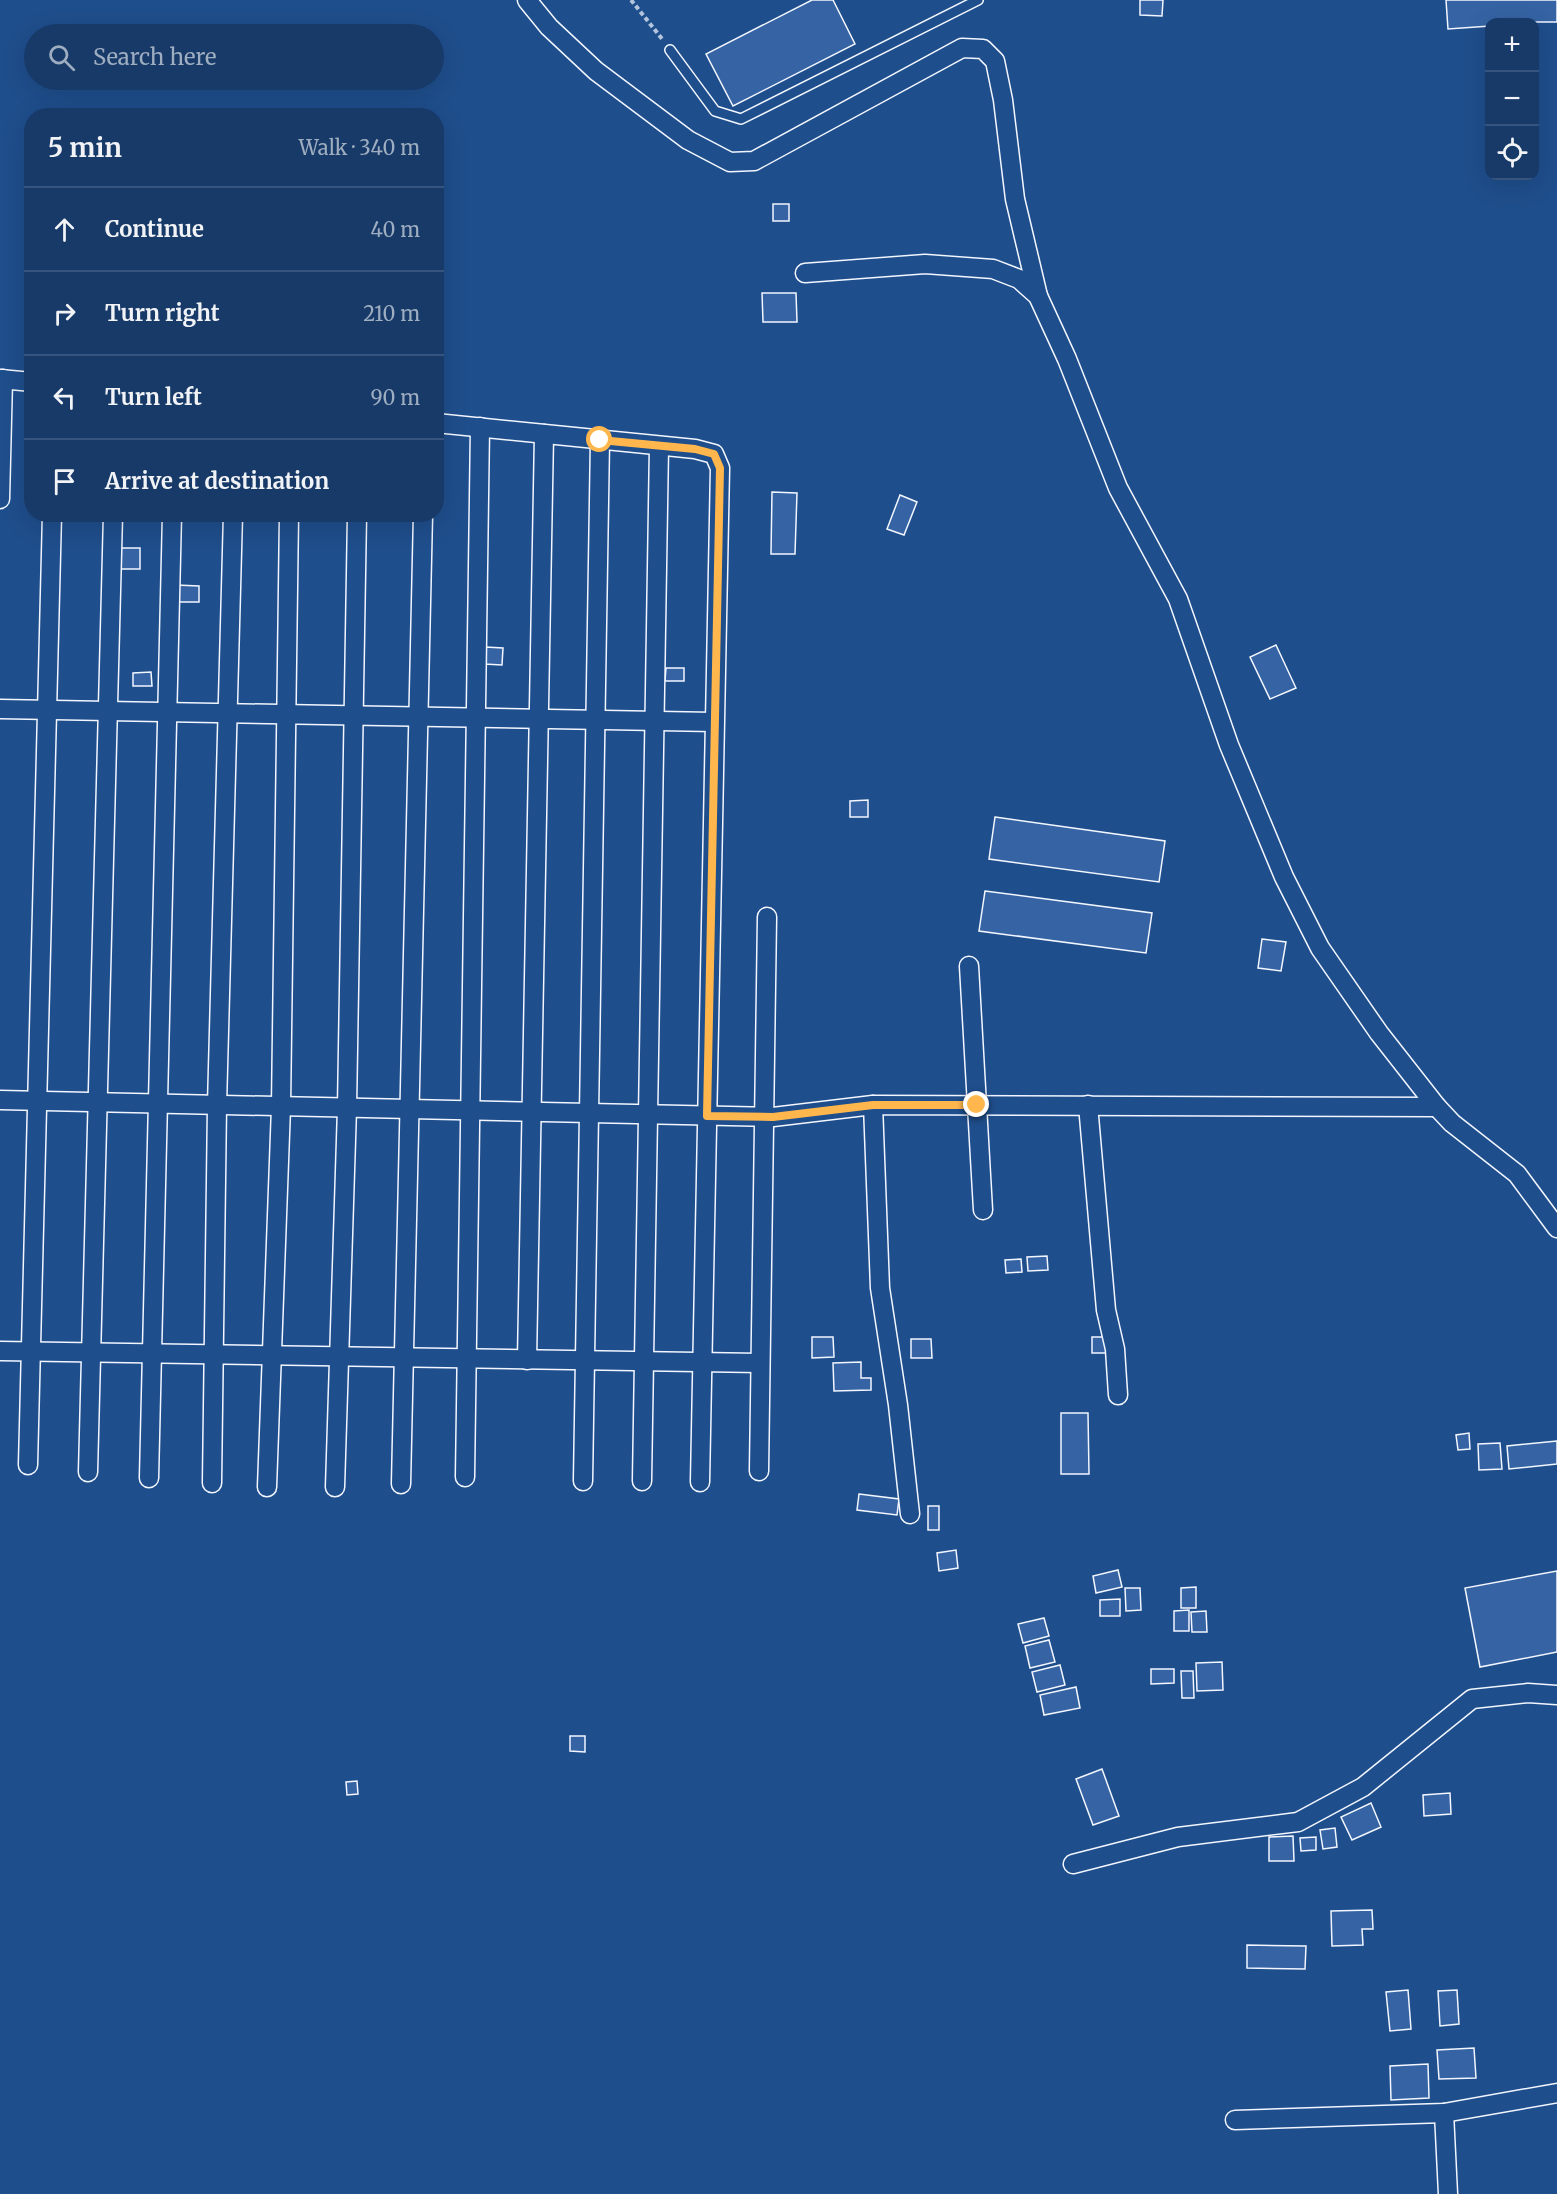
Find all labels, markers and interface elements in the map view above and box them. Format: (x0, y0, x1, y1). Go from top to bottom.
map controls (1485, 18, 1539, 180)
button: + (1485, 18, 1539, 72)
search box (24, 24, 444, 90)
icon: search (45, 41, 78, 74)
text: Search here (93, 43, 216, 71)
button: − (1485, 72, 1539, 126)
button: locate (1485, 126, 1539, 180)
text: 5 min (48, 131, 122, 164)
text: Walk · 340 m (299, 135, 420, 160)
icon: ahead (48, 213, 81, 246)
text: Continue (105, 215, 204, 243)
text: 40 m (370, 217, 420, 242)
icon: right (48, 297, 81, 330)
text: Turn right (105, 299, 219, 327)
text: 210 m (363, 301, 420, 326)
icon: left (48, 381, 81, 414)
text: Turn left (105, 383, 202, 411)
text: 90 m (370, 385, 420, 410)
route start (586, 426, 612, 452)
icon: arrive (48, 465, 81, 498)
text: Arrive at destination (105, 467, 329, 495)
route end (963, 1091, 989, 1117)

